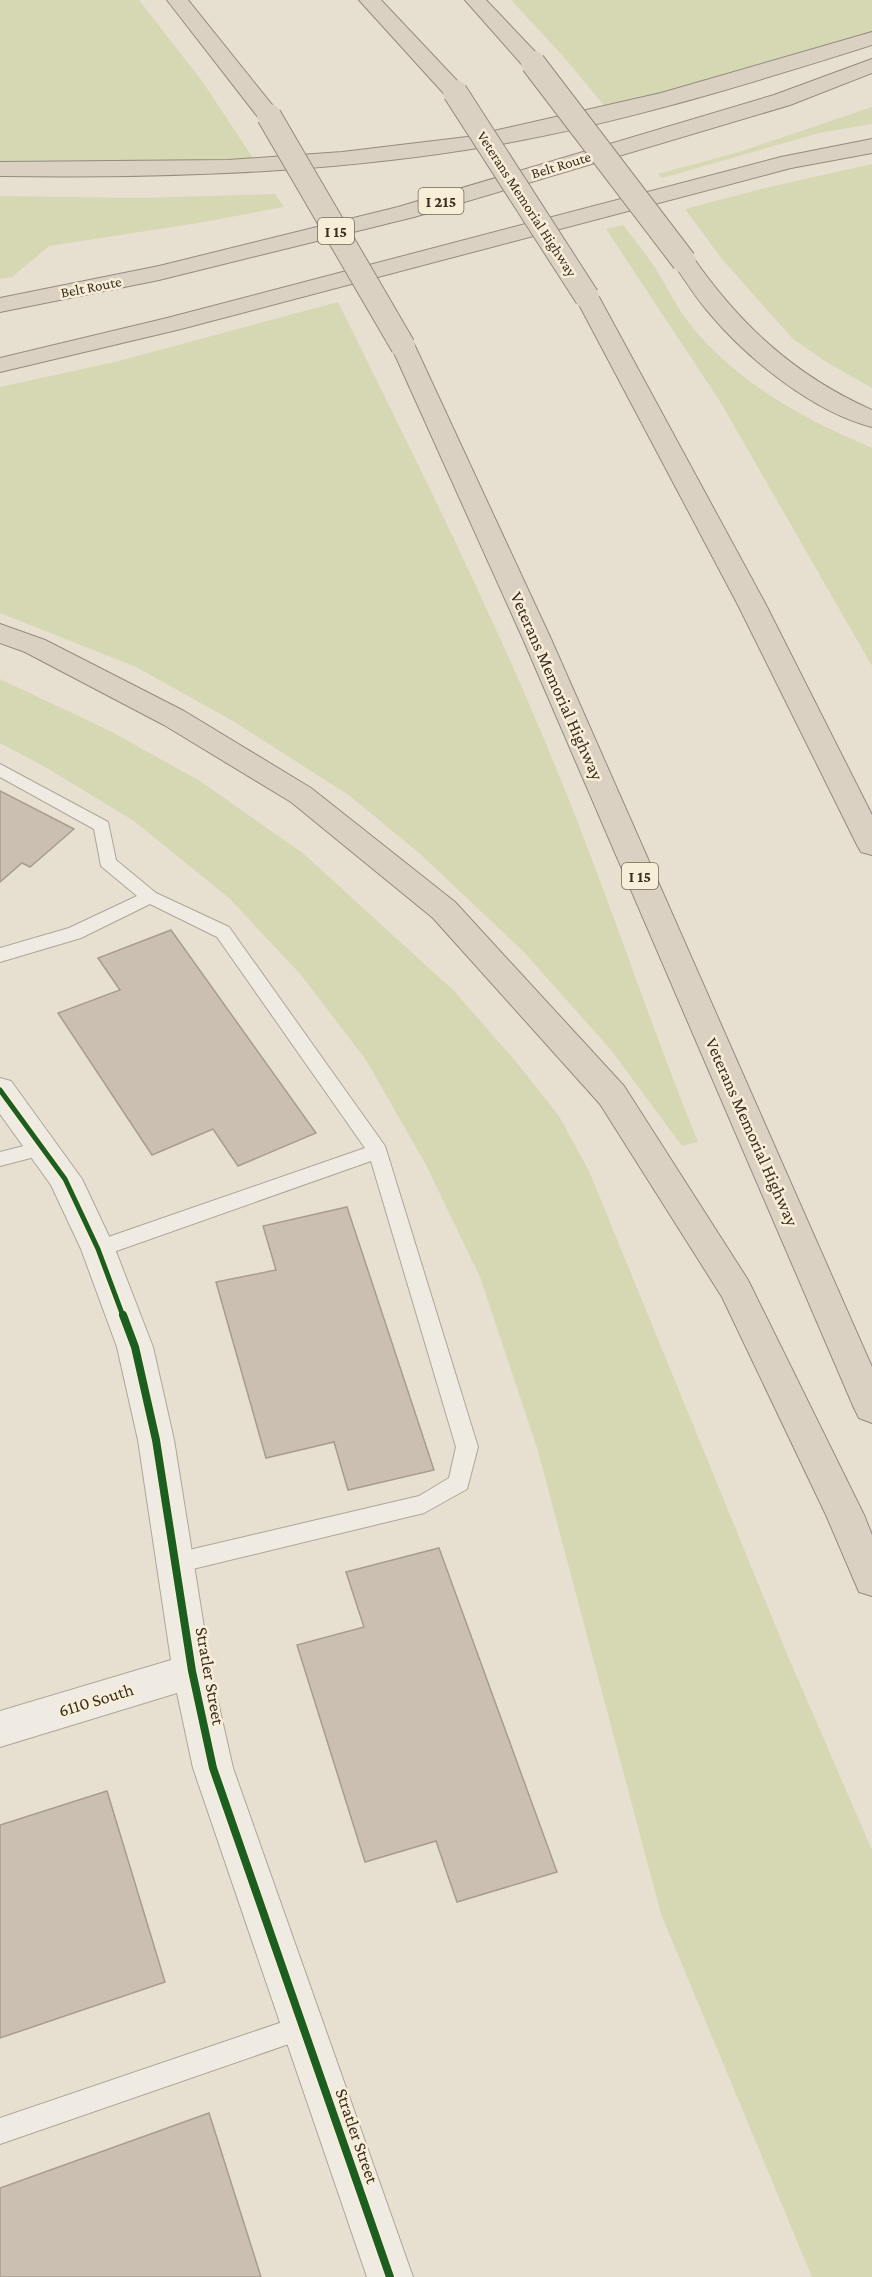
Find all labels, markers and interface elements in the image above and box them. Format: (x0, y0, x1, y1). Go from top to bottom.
street label: Veterans Memorial Highway (473, 128, 580, 280)
street label: Belt Route (529, 148, 593, 182)
road number: I 215 (418, 188, 464, 214)
road number: I 15 (318, 218, 354, 244)
street label: Belt Route (59, 273, 123, 301)
street label: Veterans Memorial Highway (506, 589, 608, 784)
road number: I 15 (622, 863, 658, 889)
street label: Veterans Memorial Highway (701, 1035, 803, 1230)
street label: Stratler Street (192, 1625, 229, 1728)
street label: 6110 South (56, 1679, 136, 1721)
street label: Stratler Street (331, 2086, 383, 2187)

